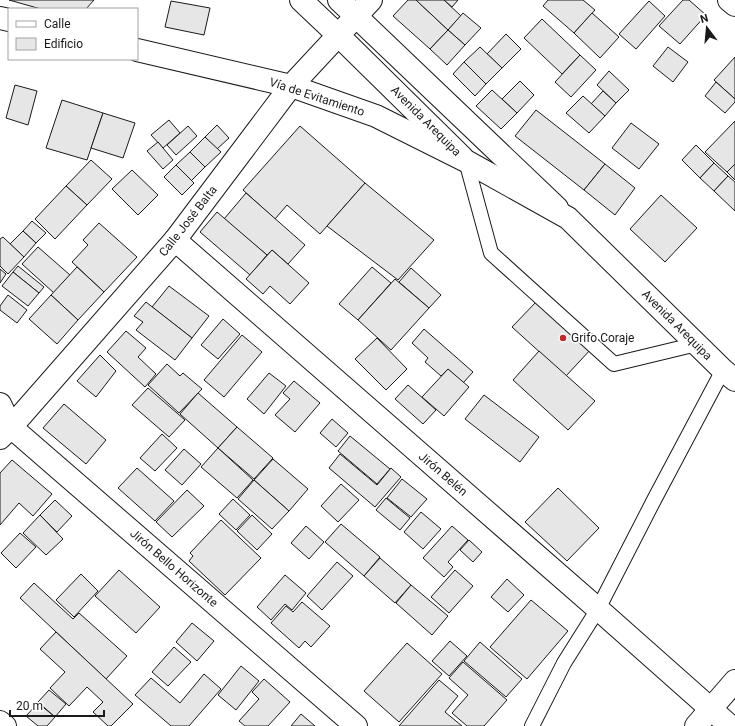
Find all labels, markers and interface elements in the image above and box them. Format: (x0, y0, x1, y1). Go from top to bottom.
legend (8, 8, 138, 60)
north arrow (687, 8, 727, 48)
text: N (699, 11, 710, 26)
text: Calle (44, 17, 71, 31)
text: Edificio (44, 37, 83, 51)
street label: Vía de Evitamiento (268, 75, 366, 119)
street label: Avenida Arequipa (388, 83, 464, 159)
street label: Calle José Balta (156, 183, 220, 259)
street label: Avenida Arequipa (639, 287, 715, 363)
place label: Grifo Coraje (571, 331, 634, 345)
marker: Grifo Coraje (558, 333, 568, 343)
street label: Jirón Belén (416, 449, 470, 499)
street label: Jirón Bello Horizonte (127, 526, 221, 610)
scale bar (10, 692, 104, 718)
text: 20 m (16, 699, 43, 713)

